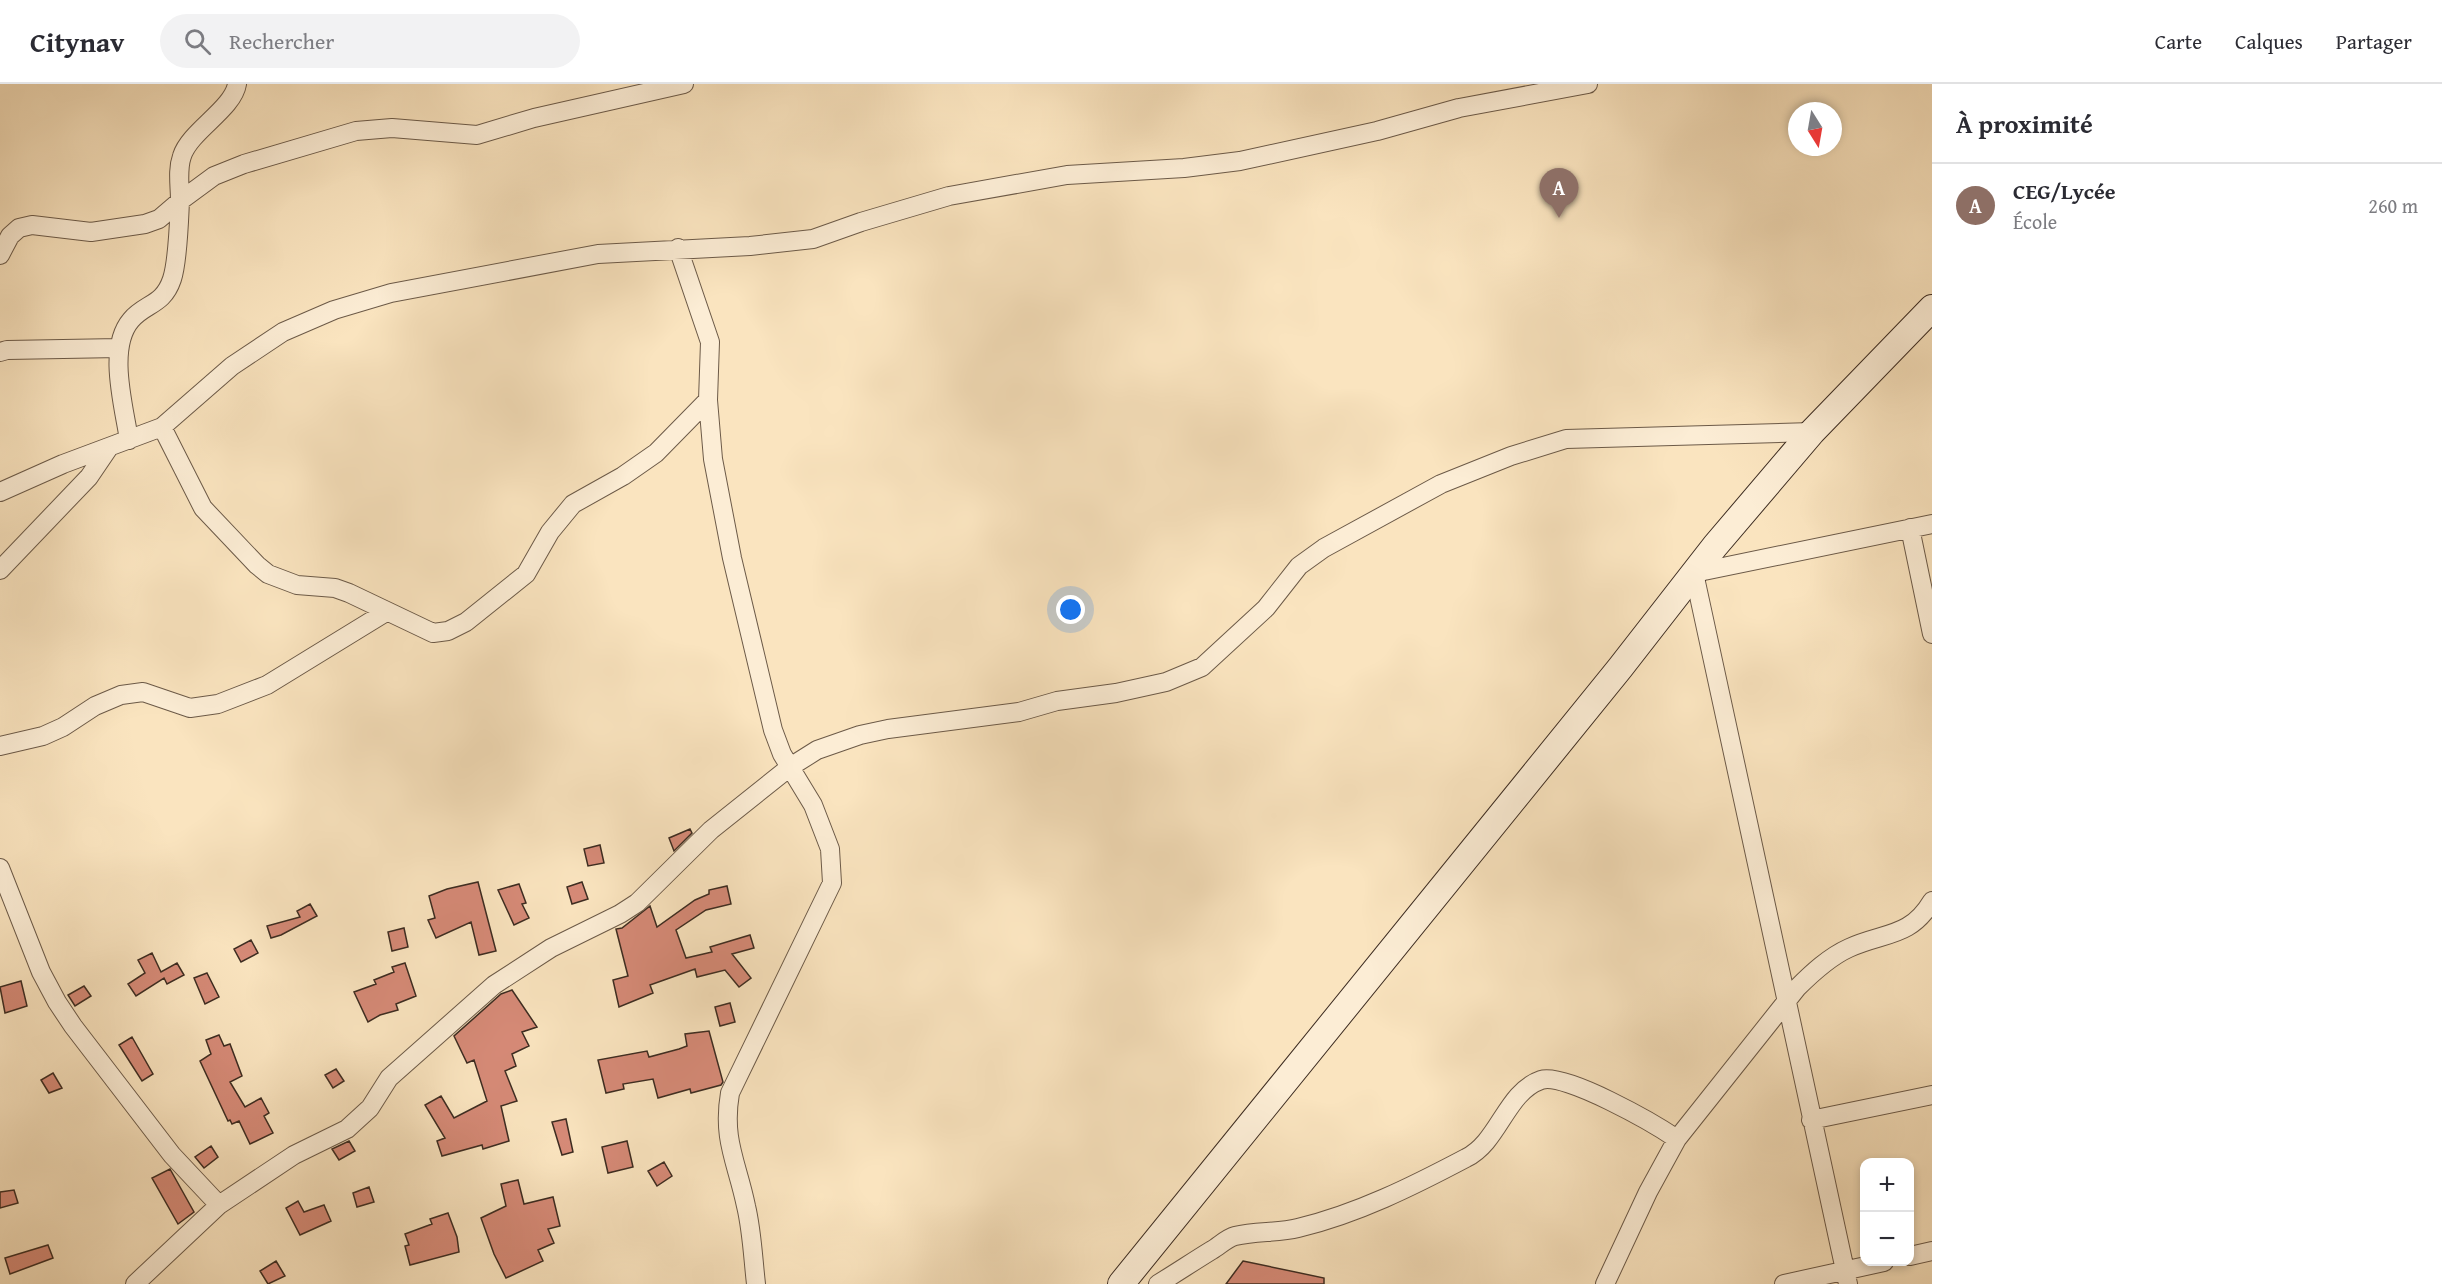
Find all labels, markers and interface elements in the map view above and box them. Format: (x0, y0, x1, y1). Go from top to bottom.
search box (160, 14, 580, 68)
text: Citynav (30, 21, 124, 62)
icon: search (181, 25, 214, 58)
text: Rechercher (229, 25, 334, 57)
text: Carte (2155, 26, 2202, 57)
text: Calques (2235, 26, 2303, 57)
text: Partager (2336, 26, 2412, 57)
north arrow (1788, 102, 1842, 156)
text: À proximité (1956, 104, 2093, 143)
pin: A (1540, 168, 1578, 218)
text: CEG/Lycée (2013, 175, 2116, 207)
text: A (1969, 191, 1982, 220)
text: 260 m (2368, 191, 2418, 220)
text: École (2013, 207, 2057, 236)
your location (1056, 595, 1085, 624)
map controls (1860, 1158, 1914, 1266)
button: + (1860, 1158, 1914, 1212)
button: − (1860, 1212, 1914, 1266)

